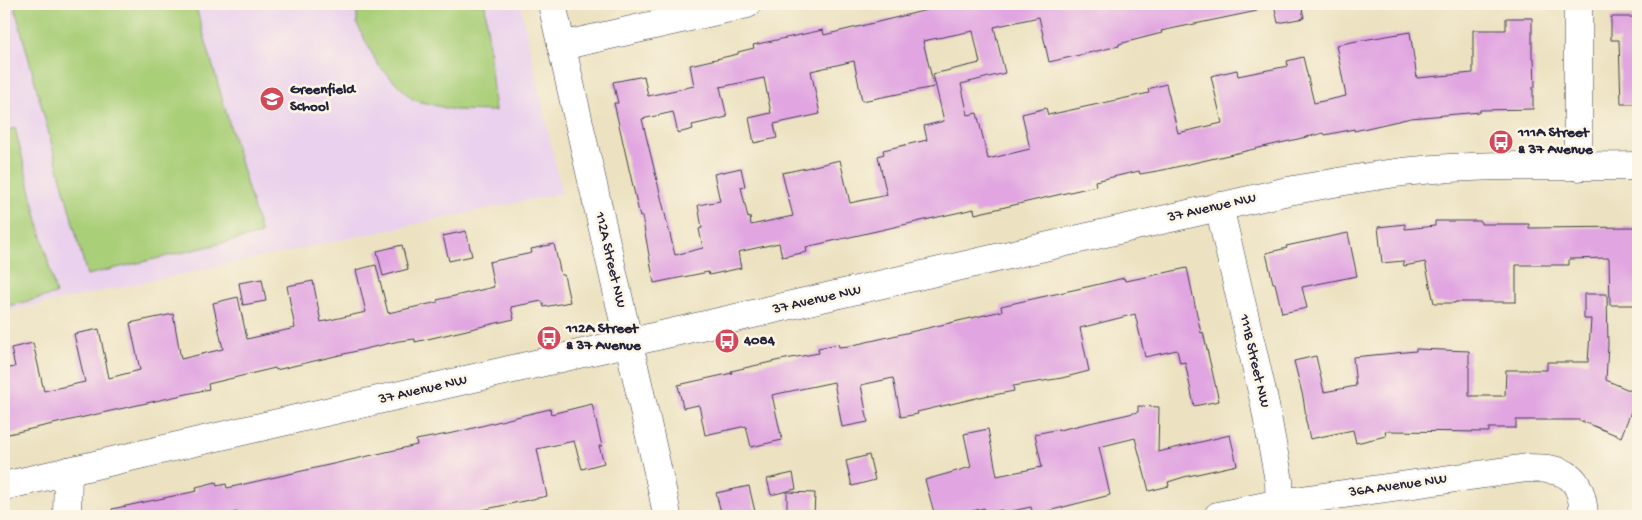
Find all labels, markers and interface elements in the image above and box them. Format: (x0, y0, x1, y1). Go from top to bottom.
place label: Greenfield School (290, 81, 357, 116)
school or university icon: Greenfield School (259, 86, 285, 112)
place label: 111A Street & 37 Avenue (1517, 124, 1594, 159)
bus stop icon: 111A Street & 37 Avenue (1488, 129, 1514, 155)
street label: 37 Avenue NW (1165, 189, 1258, 227)
street label: 112A Street NW (590, 209, 630, 310)
street label: 37 Avenue NW (770, 281, 863, 319)
street label: 111B Street NW (1234, 311, 1274, 410)
place label: 112A Street & 37 Avenue (565, 320, 642, 355)
bus stop icon: 112A Street & 37 Avenue (536, 325, 562, 351)
bus stop icon: 4084 (714, 328, 740, 354)
place label: 4084 (743, 332, 776, 350)
street label: 37 Avenue NW (376, 371, 469, 409)
street label: 36A Avenue NW (1347, 470, 1449, 502)

